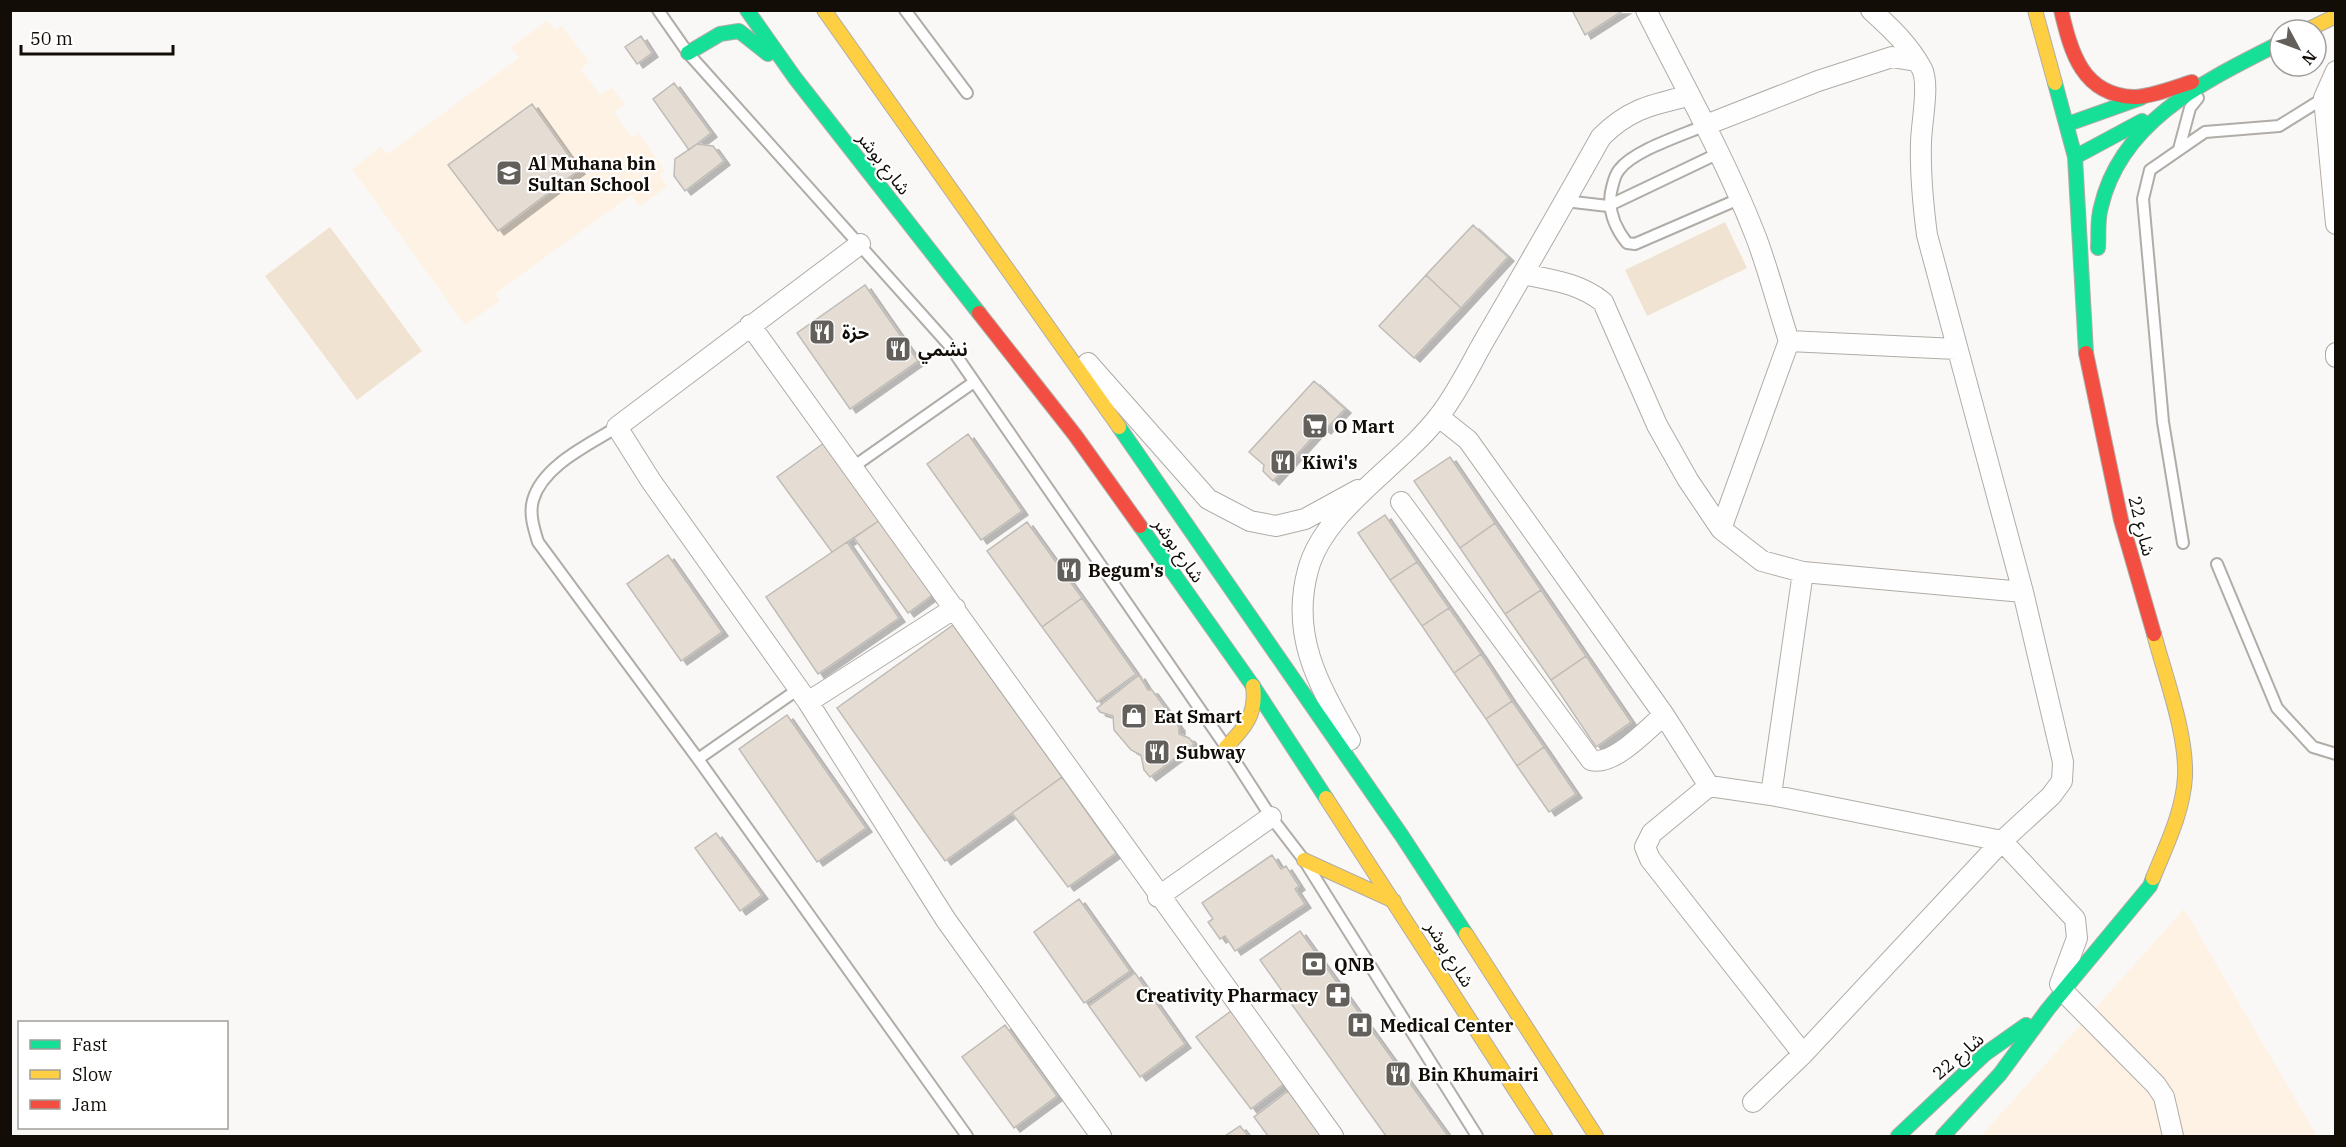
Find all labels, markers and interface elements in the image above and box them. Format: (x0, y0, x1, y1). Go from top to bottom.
scale bar (21, 18, 172, 56)
north arrow (2268, 18, 2328, 78)
text: 50 m (30, 27, 73, 50)
text: N (2298, 47, 2321, 69)
street label: شارع بوشر (849, 126, 916, 201)
place label: Al Muhana bin Sultan School (528, 152, 656, 196)
school or university icon: Al Muhana bin Sultan School (494, 158, 524, 188)
restaurant icon: حزة (807, 317, 837, 347)
place label: حزة (842, 321, 869, 344)
restaurant icon: نشمي (883, 334, 913, 364)
place label: نشمي (918, 338, 968, 364)
supermarket icon: O Mart (1300, 411, 1330, 441)
place label: O Mart (1334, 415, 1394, 438)
restaurant icon: Kiwi's (1268, 447, 1298, 477)
place label: Kiwi's (1302, 451, 1357, 474)
street label: شارع 22 (2121, 494, 2161, 559)
street label: شارع بوشر (1145, 512, 1210, 589)
restaurant icon: Begum's (1054, 555, 1084, 585)
place label: Begum's (1088, 559, 1164, 582)
shop icon: Eat Smart (1119, 701, 1149, 731)
place label: Eat Smart (1154, 705, 1242, 728)
restaurant icon: Subway (1142, 737, 1172, 767)
place label: Subway (1176, 741, 1246, 764)
street label: شارع بوشر (1418, 916, 1479, 993)
bank icon: QNB (1299, 949, 1329, 979)
place label: QNB (1334, 953, 1375, 976)
pharmacy icon: Creativity Pharmacy (1323, 980, 1353, 1010)
place label: Creativity Pharmacy (1136, 984, 1319, 1007)
hospital icon: Medical Center (1345, 1010, 1375, 1040)
place label: Medical Center (1380, 1014, 1514, 1037)
legend (18, 1021, 228, 1129)
street label: شارع 22 (1927, 1027, 1990, 1087)
text: Fast (72, 1033, 107, 1056)
restaurant icon: Bin Khumairi (1383, 1059, 1413, 1089)
text: Slow (72, 1063, 112, 1086)
place label: Bin Khumairi (1418, 1063, 1539, 1086)
text: Jam (72, 1093, 107, 1116)

